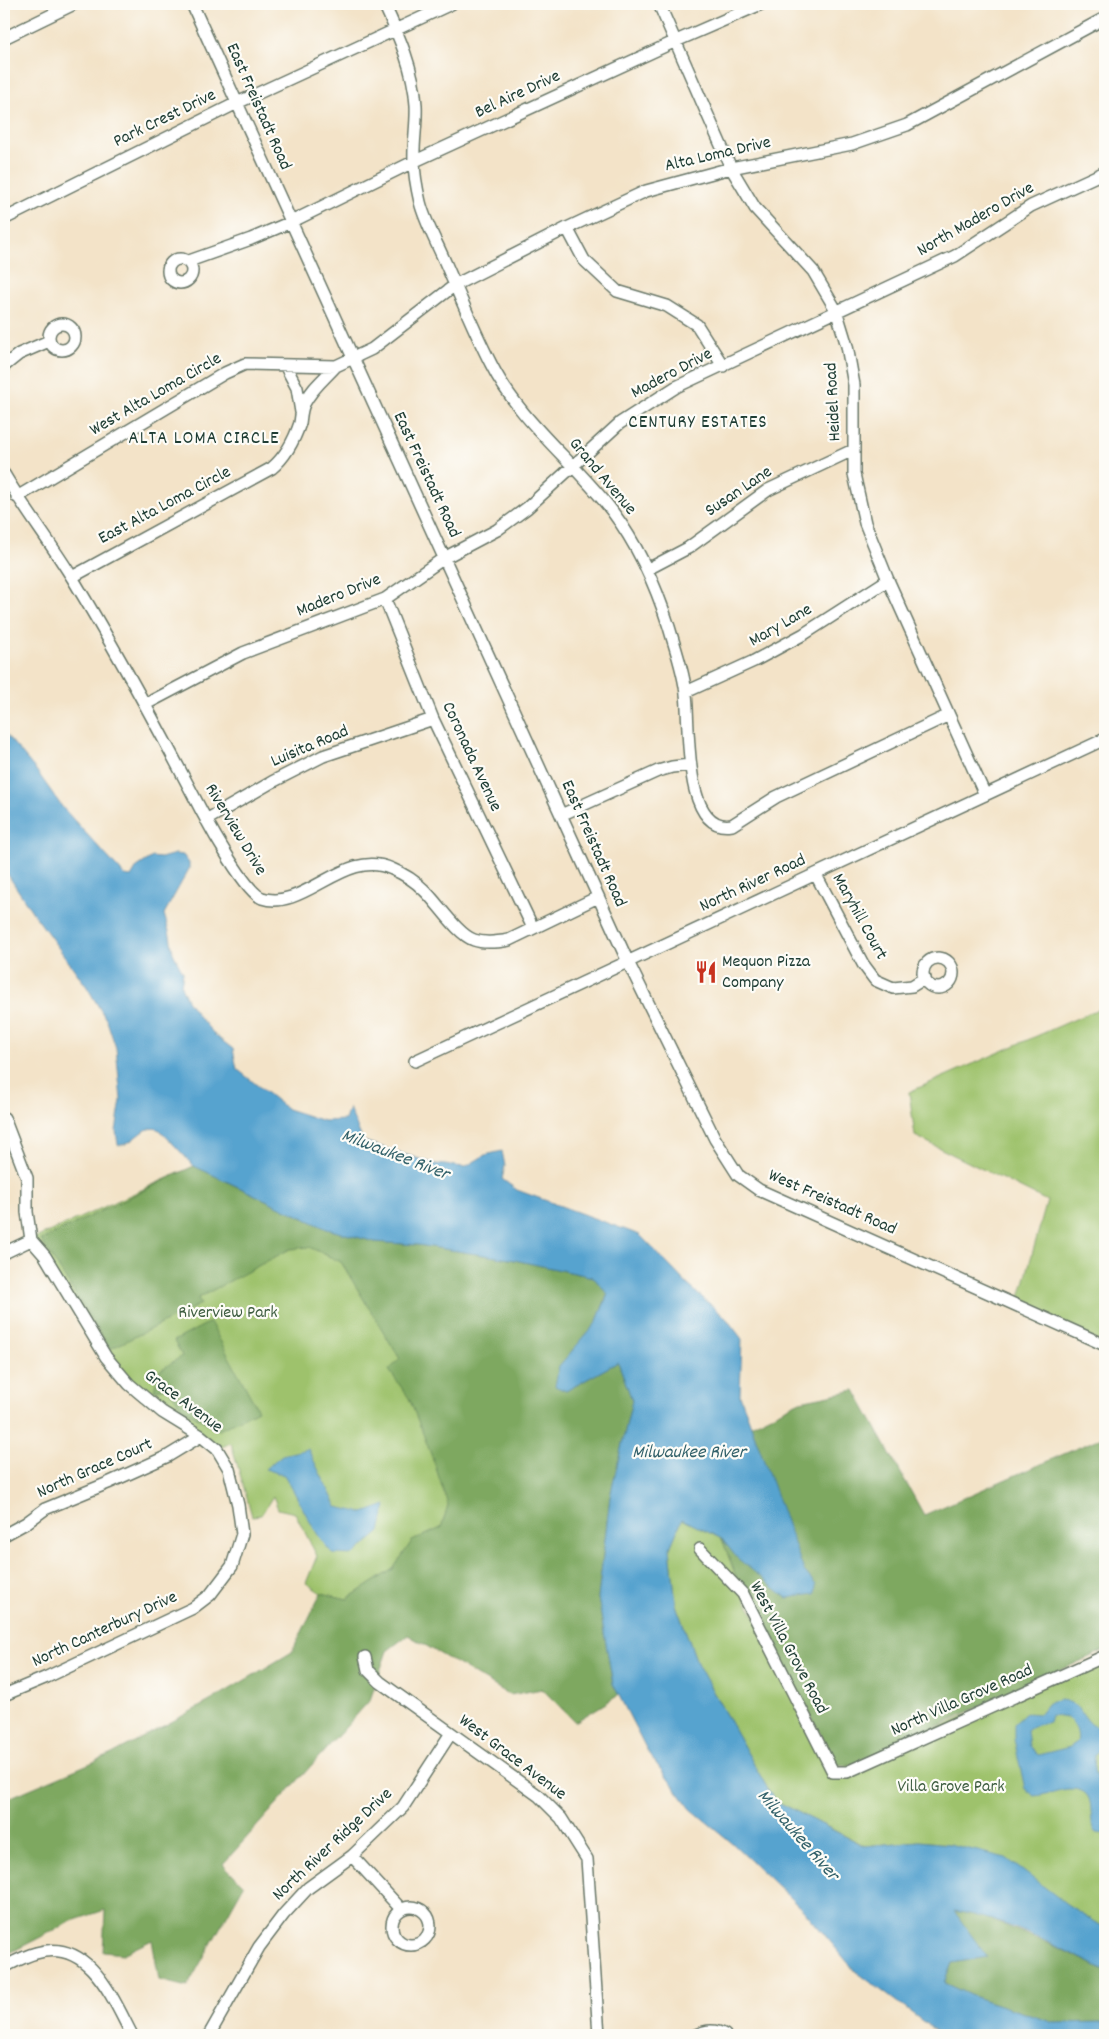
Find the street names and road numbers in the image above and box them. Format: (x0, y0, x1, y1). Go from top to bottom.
street label: East Freistadt Road (219, 40, 297, 174)
street label: Bel Aire Drive (471, 64, 565, 126)
street label: Park Crest Drive (109, 83, 221, 155)
street label: Alta Loma Drive (662, 131, 774, 179)
street label: North Madero Drive (913, 176, 1039, 264)
street label: Madero Drive (627, 342, 717, 406)
street label: West Alta Loma Circle (85, 347, 227, 443)
street label: Heidel Road (819, 362, 849, 442)
street label: East Freistadt Road (386, 408, 466, 542)
street label: Grand Avenue (562, 433, 642, 521)
street label: East Alta Loma Circle (94, 460, 236, 552)
street label: Susan Lane (700, 460, 778, 524)
street label: Madero Drive (293, 568, 385, 624)
street label: Mary Lane (745, 598, 817, 654)
street label: Coronada Avenue (435, 698, 507, 816)
street label: Luisita Road (267, 719, 353, 775)
street label: East Freistadt Road (554, 777, 632, 911)
street label: Riverview Drive (198, 779, 272, 881)
street label: North River Road (696, 848, 810, 920)
street label: Maryhill Court (825, 869, 893, 965)
street label: West Freistadt Road (764, 1164, 900, 1242)
street label: Grace Avenue (138, 1364, 228, 1440)
street label: North Grace Court (33, 1432, 157, 1506)
street label: West Villa Grove Road (743, 1577, 833, 1719)
street label: North Canterbury Drive (28, 1585, 182, 1675)
street label: North Villa Grove Road (887, 1659, 1037, 1743)
street label: West Grace Avenue (453, 1709, 571, 1807)
street label: North River Ridge Drive (267, 1783, 399, 1907)

